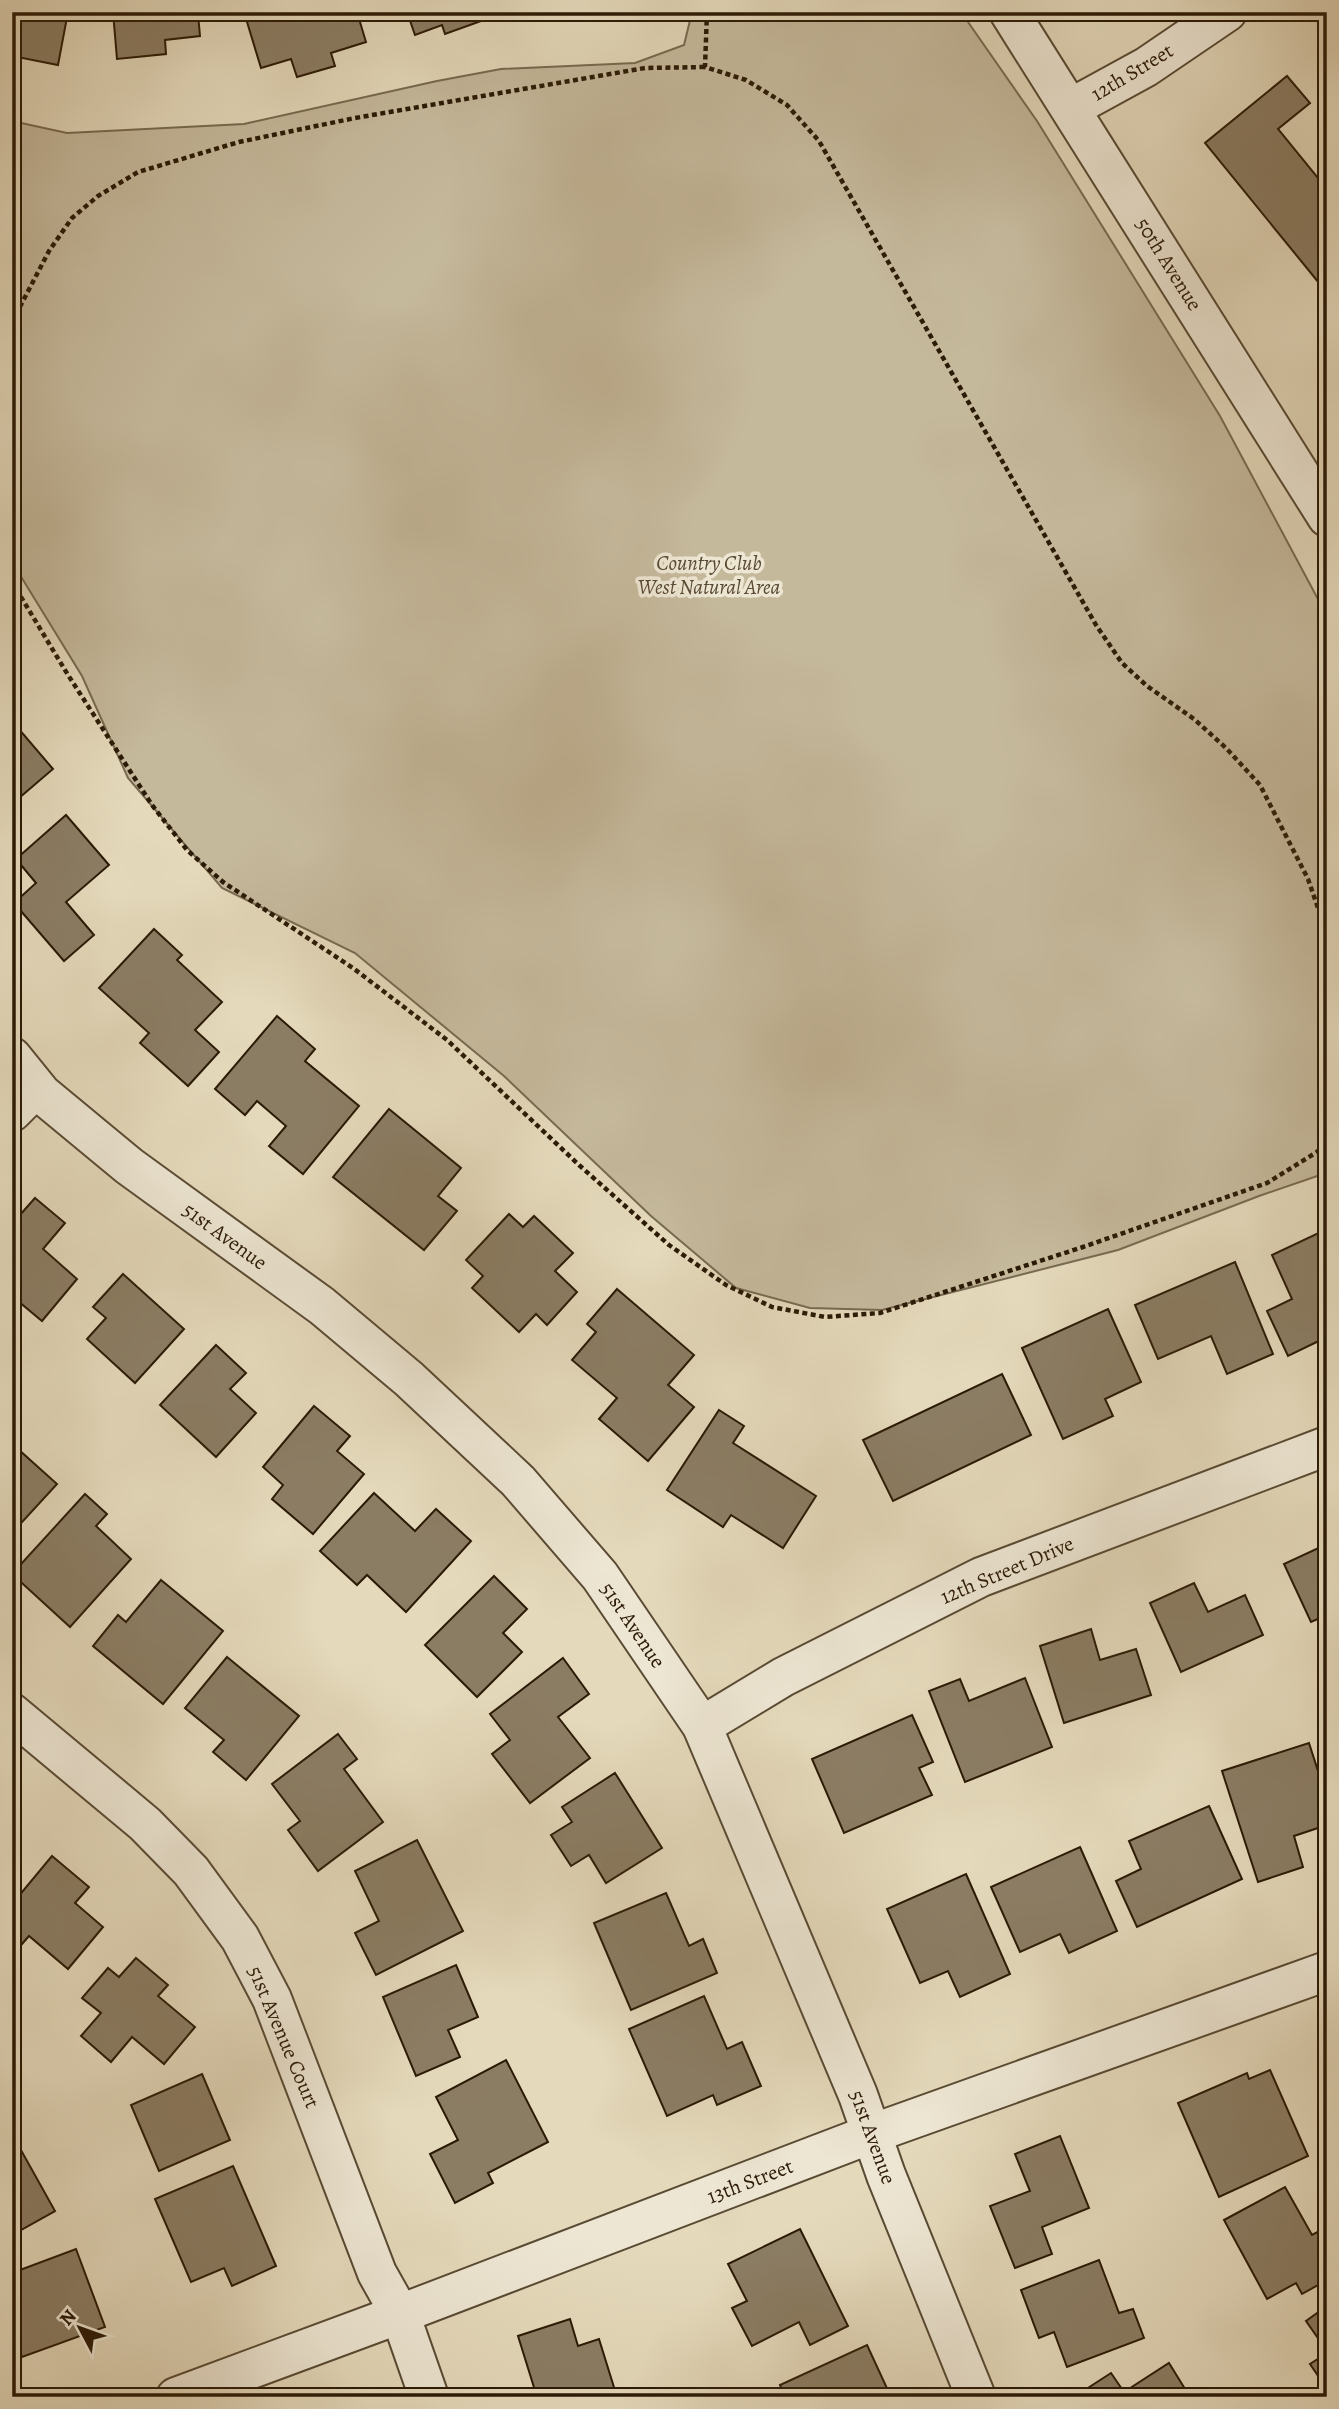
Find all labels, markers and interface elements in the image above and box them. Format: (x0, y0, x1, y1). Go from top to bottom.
street label: 12th Street (1086, 37, 1178, 107)
street label: 50th Avenue (1129, 212, 1209, 316)
park label: Country Club West Natural Area (638, 549, 781, 601)
street label: 51st Avenue (177, 1196, 273, 1276)
street label: 12th Street Drive (936, 1529, 1078, 1611)
street label: 51st Avenue (594, 1576, 672, 1674)
street label: 51st Avenue Court (241, 1962, 327, 2112)
street label: 51st Avenue (843, 2086, 903, 2188)
street label: 13th Street (703, 2152, 797, 2210)
north arrow (46, 2294, 116, 2364)
text: N (54, 2304, 82, 2331)

